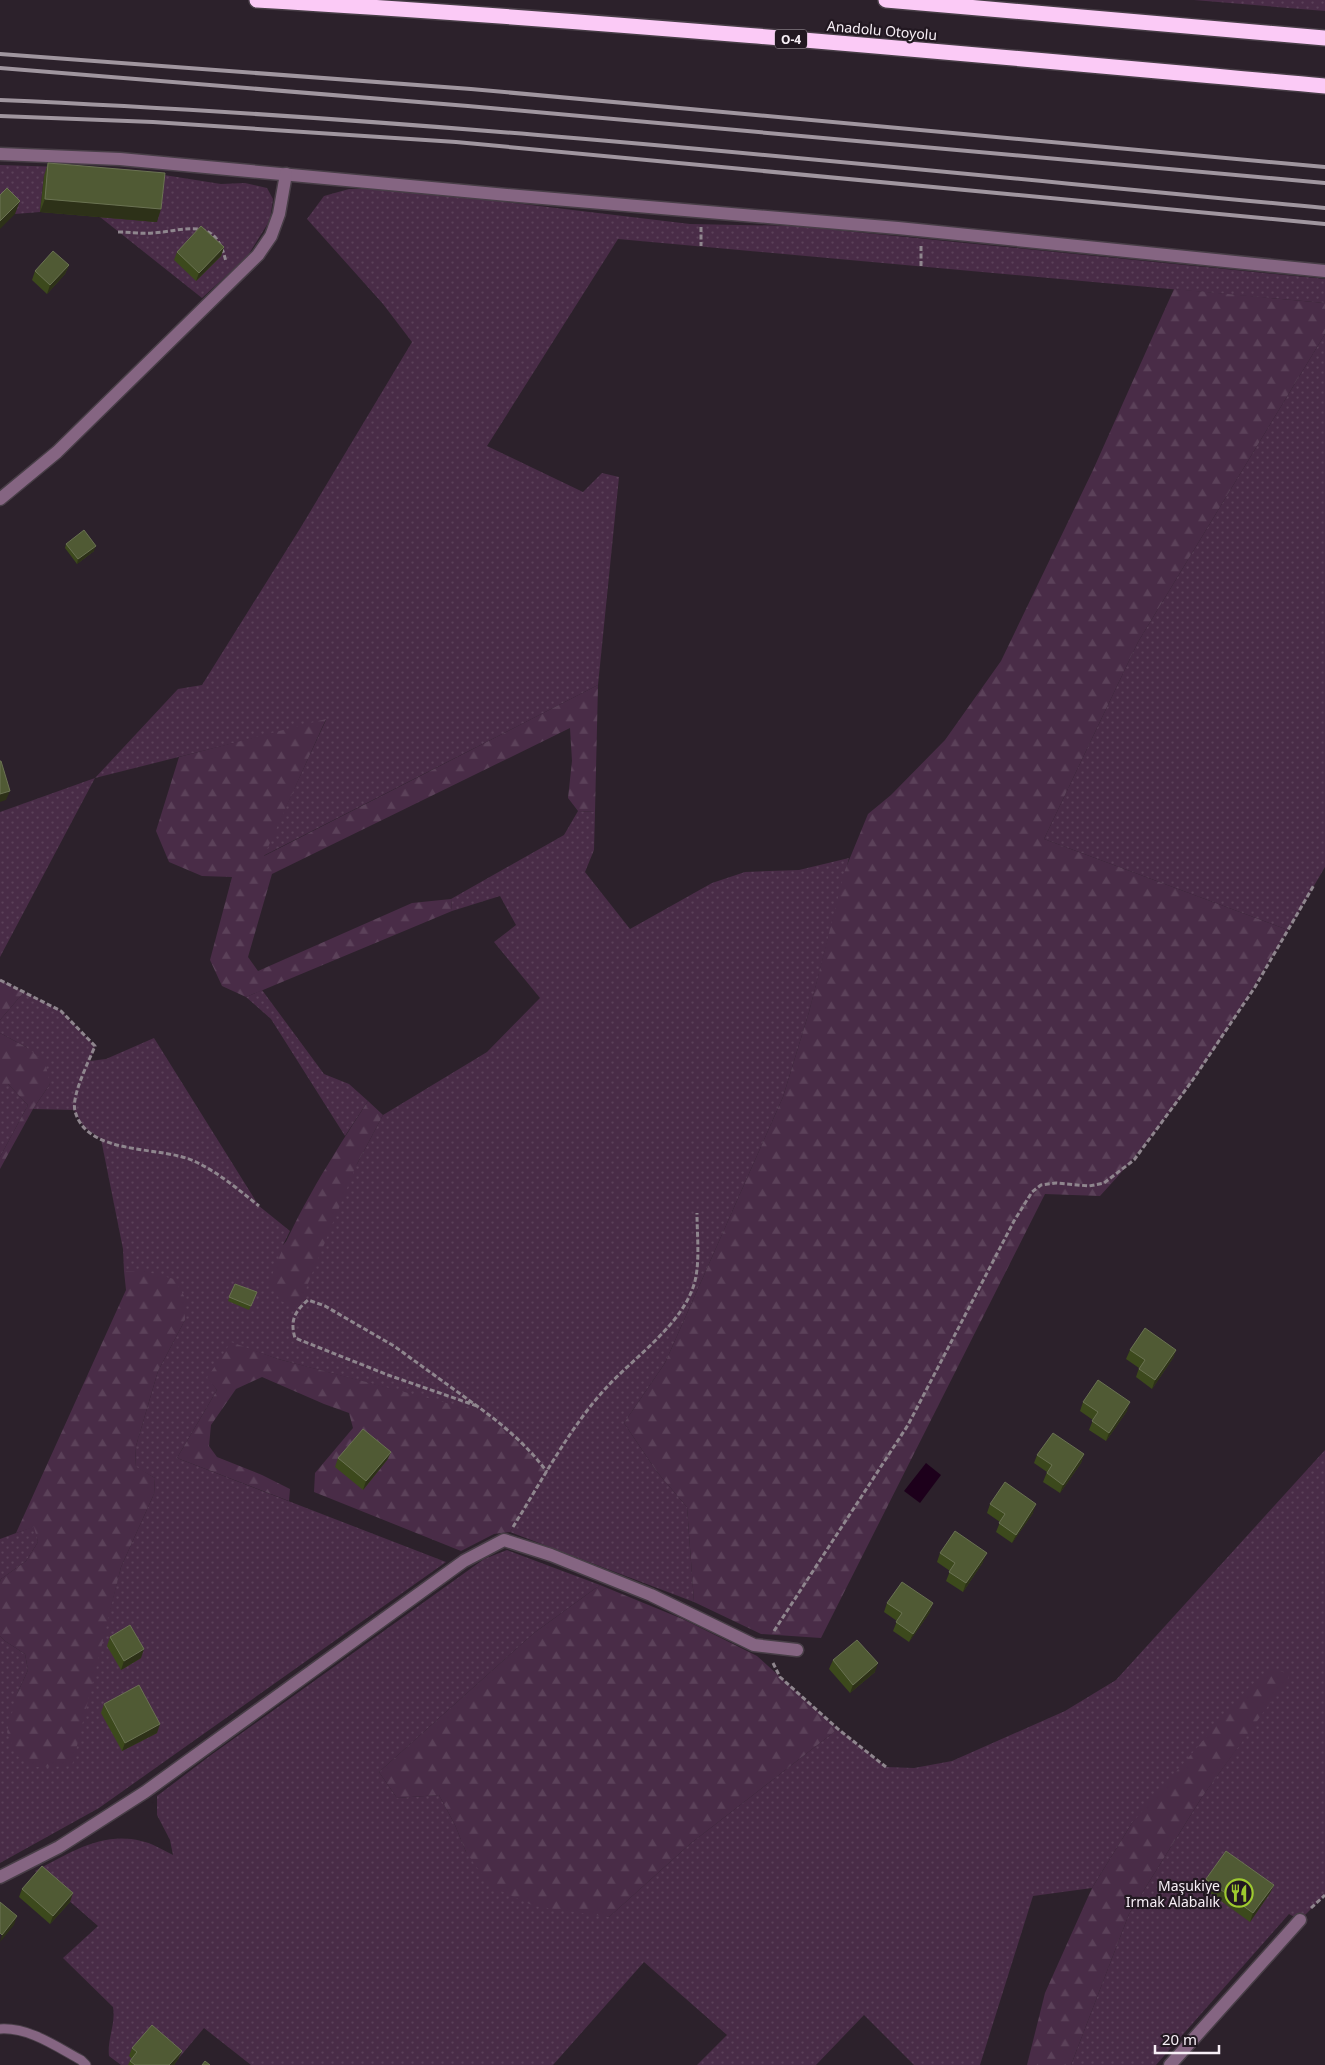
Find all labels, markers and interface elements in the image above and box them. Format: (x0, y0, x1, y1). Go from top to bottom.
street label: Anadolu Otoyolu (826, 16, 938, 44)
road number: O-4 (775, 30, 807, 48)
place label: Maşukiye Irmak Alabalık (1126, 1876, 1221, 1911)
restaurant icon: Maşukiye Irmak Alabalık (1224, 1878, 1254, 1908)
scale bar (1155, 2022, 1219, 2054)
text: 20 m (1162, 2029, 1197, 2049)

